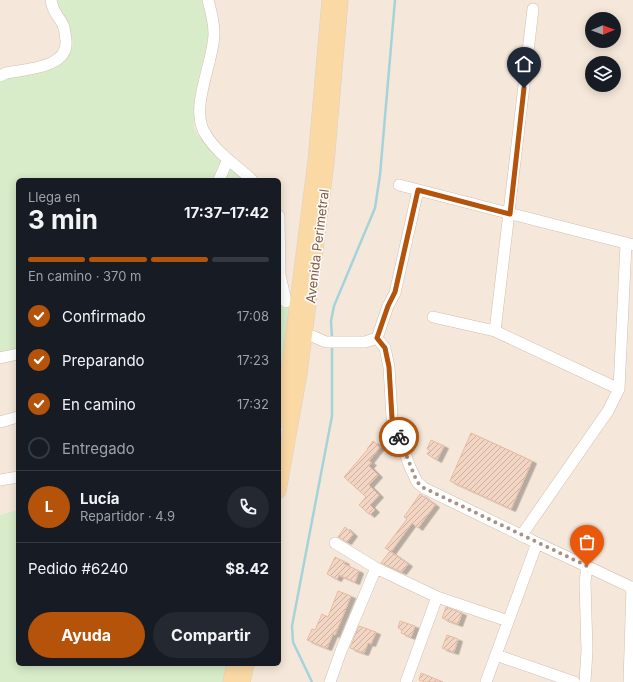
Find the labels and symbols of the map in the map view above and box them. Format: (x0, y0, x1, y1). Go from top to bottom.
north arrow (585, 12, 621, 48)
pin (507, 47, 541, 88)
street label: Avenida Perimetral (302, 188, 332, 304)
courier (379, 417, 419, 457)
pin (570, 525, 604, 566)

